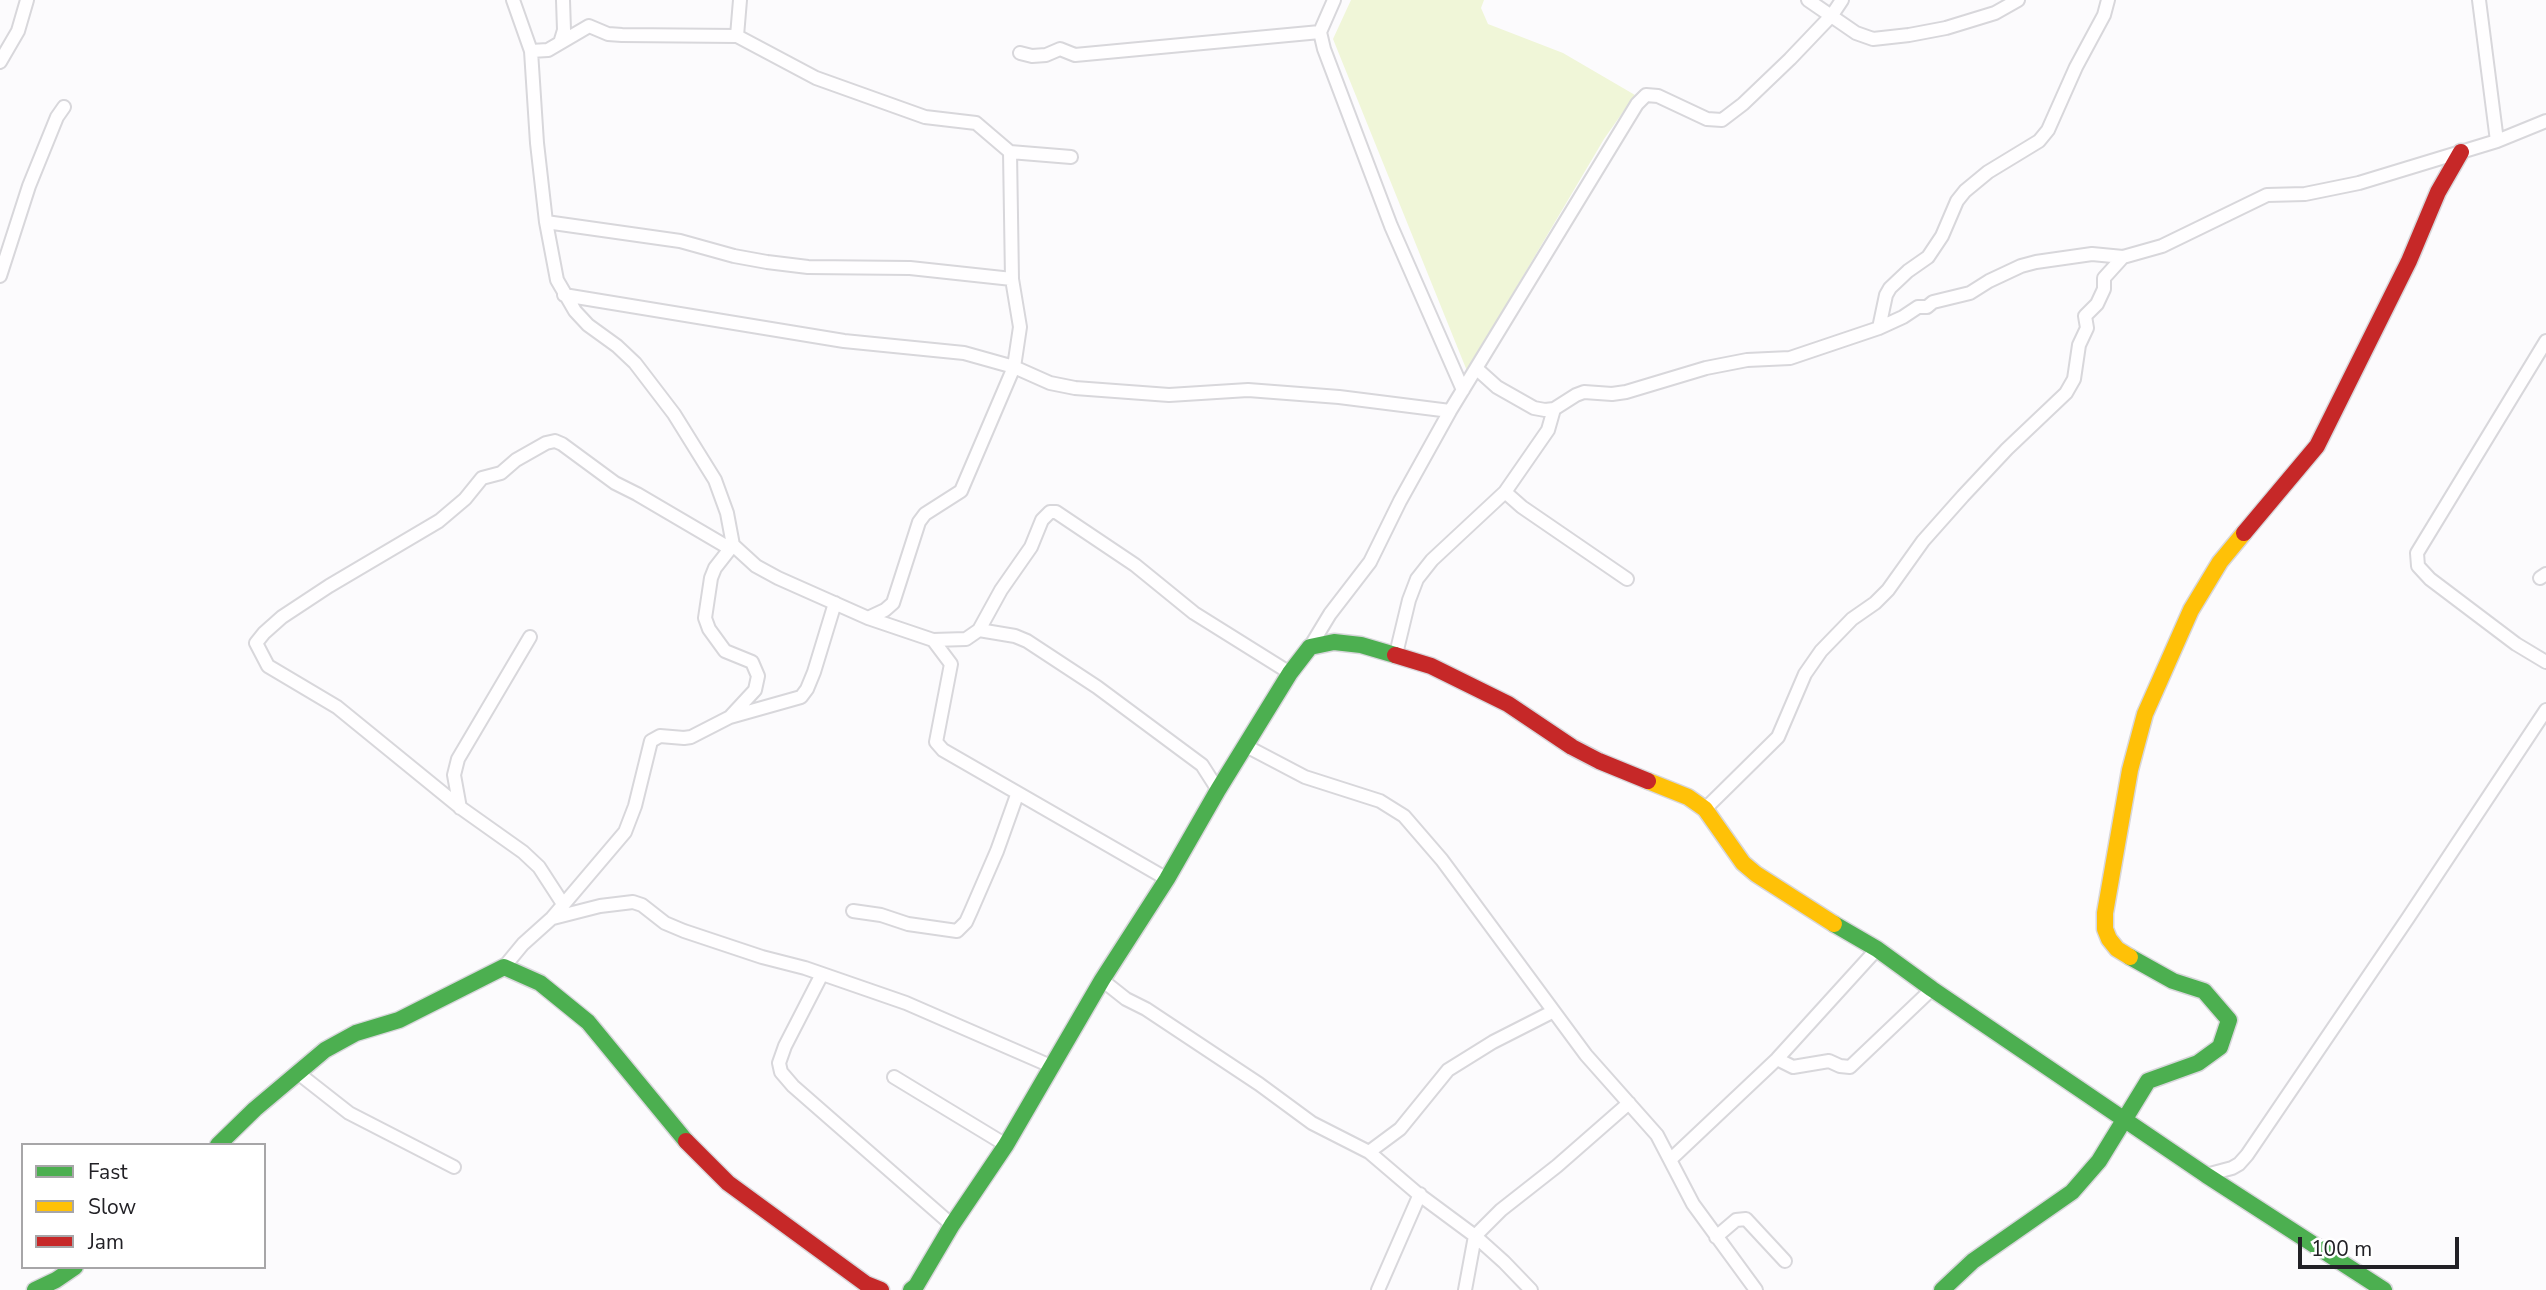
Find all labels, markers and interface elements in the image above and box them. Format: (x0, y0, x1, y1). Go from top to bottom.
legend (21, 1143, 266, 1269)
text: Fast (88, 1158, 128, 1186)
text: Slow (88, 1193, 136, 1221)
scale bar (2301, 1224, 2462, 1268)
text: Jam (88, 1228, 124, 1256)
text: 100 m (2311, 1235, 2372, 1263)

